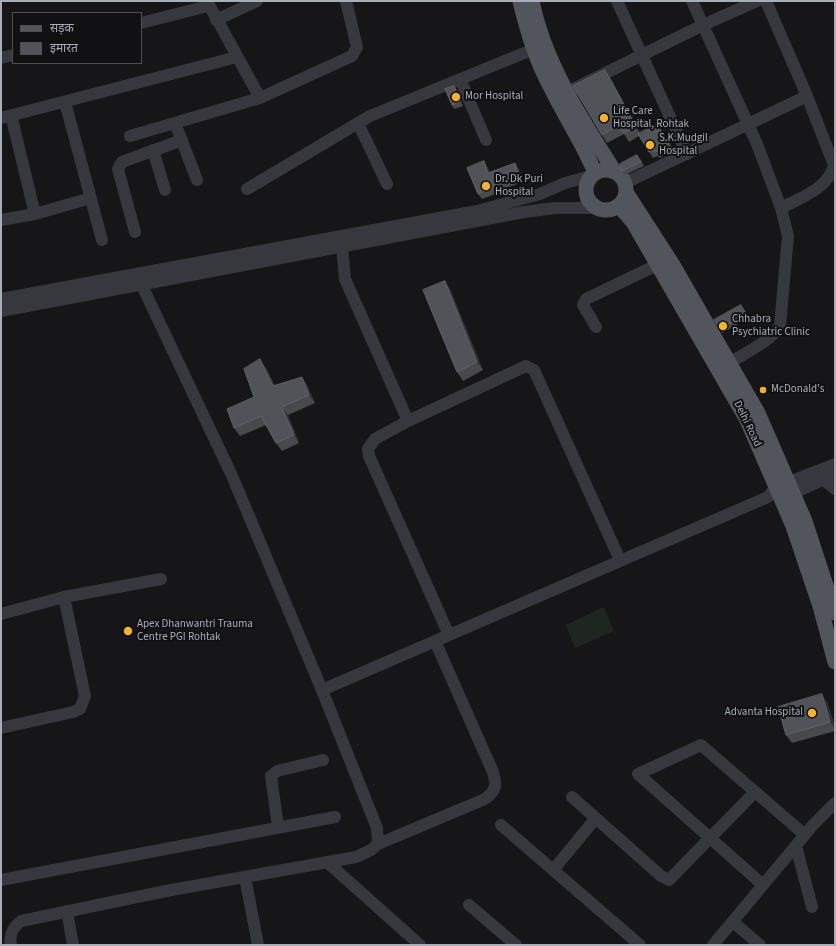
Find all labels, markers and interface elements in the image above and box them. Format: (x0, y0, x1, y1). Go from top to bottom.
legend (12, 12, 142, 64)
text: सड़क (50, 20, 74, 37)
text: इमारत (50, 40, 78, 57)
place label: Mor Hospital (465, 90, 523, 104)
marker: Mor Hospital (450, 91, 462, 103)
place label: Life Care Hospital, Rohtak (613, 105, 689, 131)
marker: Life Care Hospital, Rohtak (598, 112, 610, 124)
place label: S.K.Mudgil Hospital (659, 132, 708, 158)
marker: S.K.Mudgil Hospital (644, 139, 656, 151)
place label: Dr. Dk Puri Hospital (495, 173, 543, 199)
marker: Dr. Dk Puri Hospital (480, 180, 492, 192)
place label: Chhabra Psychiatric Clinic (732, 313, 810, 339)
marker: Chhabra Psychiatric Clinic (717, 320, 729, 332)
place label: McDonald's (771, 383, 824, 397)
marker: McDonald's (758, 385, 768, 395)
street label: Delhi Road (730, 399, 764, 449)
place label: Apex Dhanwantri Trauma Centre PGI Rohtak (137, 618, 253, 644)
marker: Apex Dhanwantri Trauma Centre PGI Rohtak (122, 625, 134, 637)
place label: Advanta Hospital (725, 706, 803, 720)
marker: Advanta Hospital (806, 707, 818, 719)

